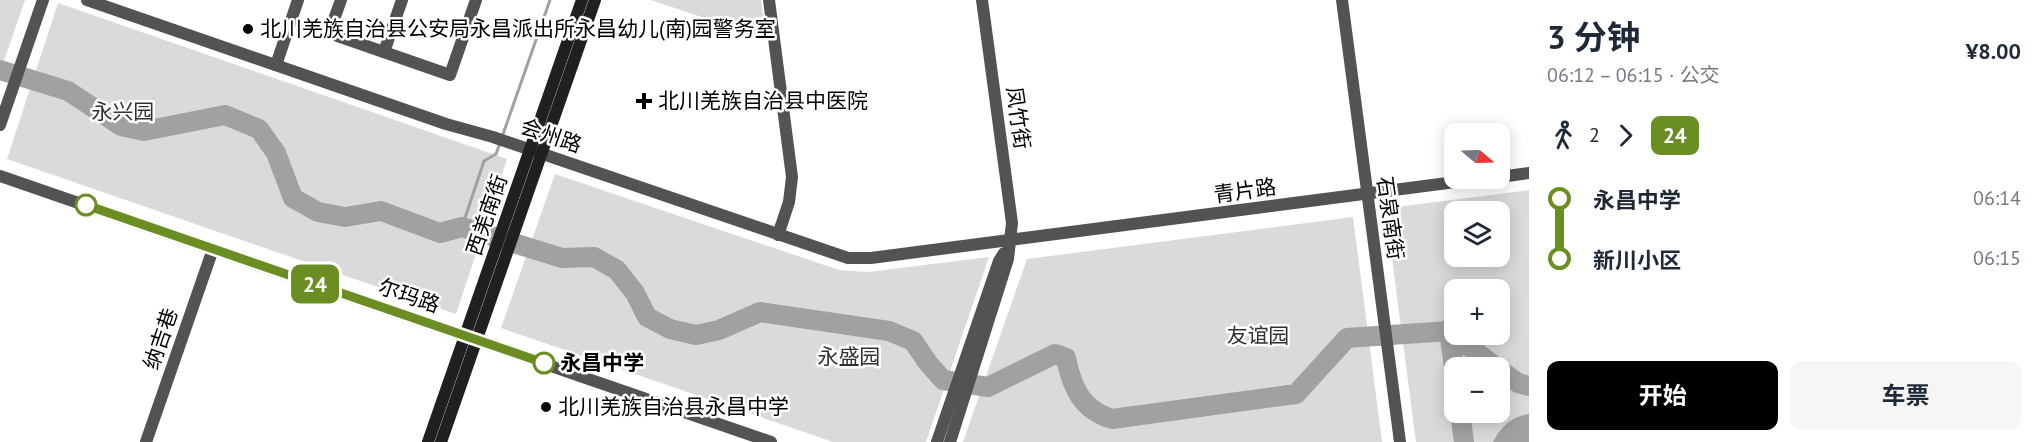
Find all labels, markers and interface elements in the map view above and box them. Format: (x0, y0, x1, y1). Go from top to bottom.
place label: 北川羌族自治县公安局永昌派出所永昌幼儿(南)园警务室 (260, 15, 776, 42)
text: 3 分钟 (1547, 15, 1640, 58)
marker: 北川羌族自治县公安局永昌派出所永昌幼儿(南)园警务室 (241, 22, 255, 36)
text: ¥8.00 (1966, 37, 2021, 65)
text: 06:12 – 06:15 · 公交 (1547, 62, 1720, 88)
street label: 凤竹街 (1001, 85, 1036, 151)
place label: 北川羌族自治县中医院 (658, 87, 868, 114)
marker: 北川羌族自治县中医院 (635, 92, 653, 110)
park label: 永兴园 (92, 98, 155, 125)
street label: 会州路 (517, 113, 585, 159)
icon: walk (1547, 119, 1580, 152)
icon: forward (1609, 119, 1642, 152)
text: 2 (1589, 122, 1600, 148)
text: 24 (1663, 122, 1687, 149)
north arrow (1444, 123, 1510, 189)
map controls (1444, 123, 1510, 423)
street label: 西羌南街 (460, 171, 513, 259)
street label: 青片路 (1212, 173, 1278, 208)
street label: 石泉南街 (1371, 174, 1410, 261)
text: 06:14 (1973, 185, 2021, 211)
text: 永昌中学 (1593, 186, 1681, 214)
unlabelled marker (75, 194, 97, 216)
button: layers (1444, 201, 1510, 267)
text: 06:15 (1973, 245, 2021, 271)
text: 新川小区 (1593, 246, 1681, 274)
line badge: 24 (288, 264, 342, 304)
text: 24 (303, 271, 327, 298)
street label: 尔玛路 (375, 273, 443, 319)
button: + (1444, 279, 1510, 345)
street label: 纳吉巷 (138, 305, 184, 373)
park label: 友谊园 (1227, 322, 1290, 349)
park label: 永盛园 (818, 343, 881, 370)
place label: 永昌中学 (560, 349, 644, 376)
marker: 永昌中学 (533, 352, 555, 374)
button: − (1444, 357, 1510, 423)
button: 开始 (1547, 361, 1778, 430)
button: 车票 (1790, 361, 2021, 430)
place label: 北川羌族自治县永昌中学 (558, 393, 789, 420)
marker: 北川羌族自治县永昌中学 (539, 400, 553, 414)

